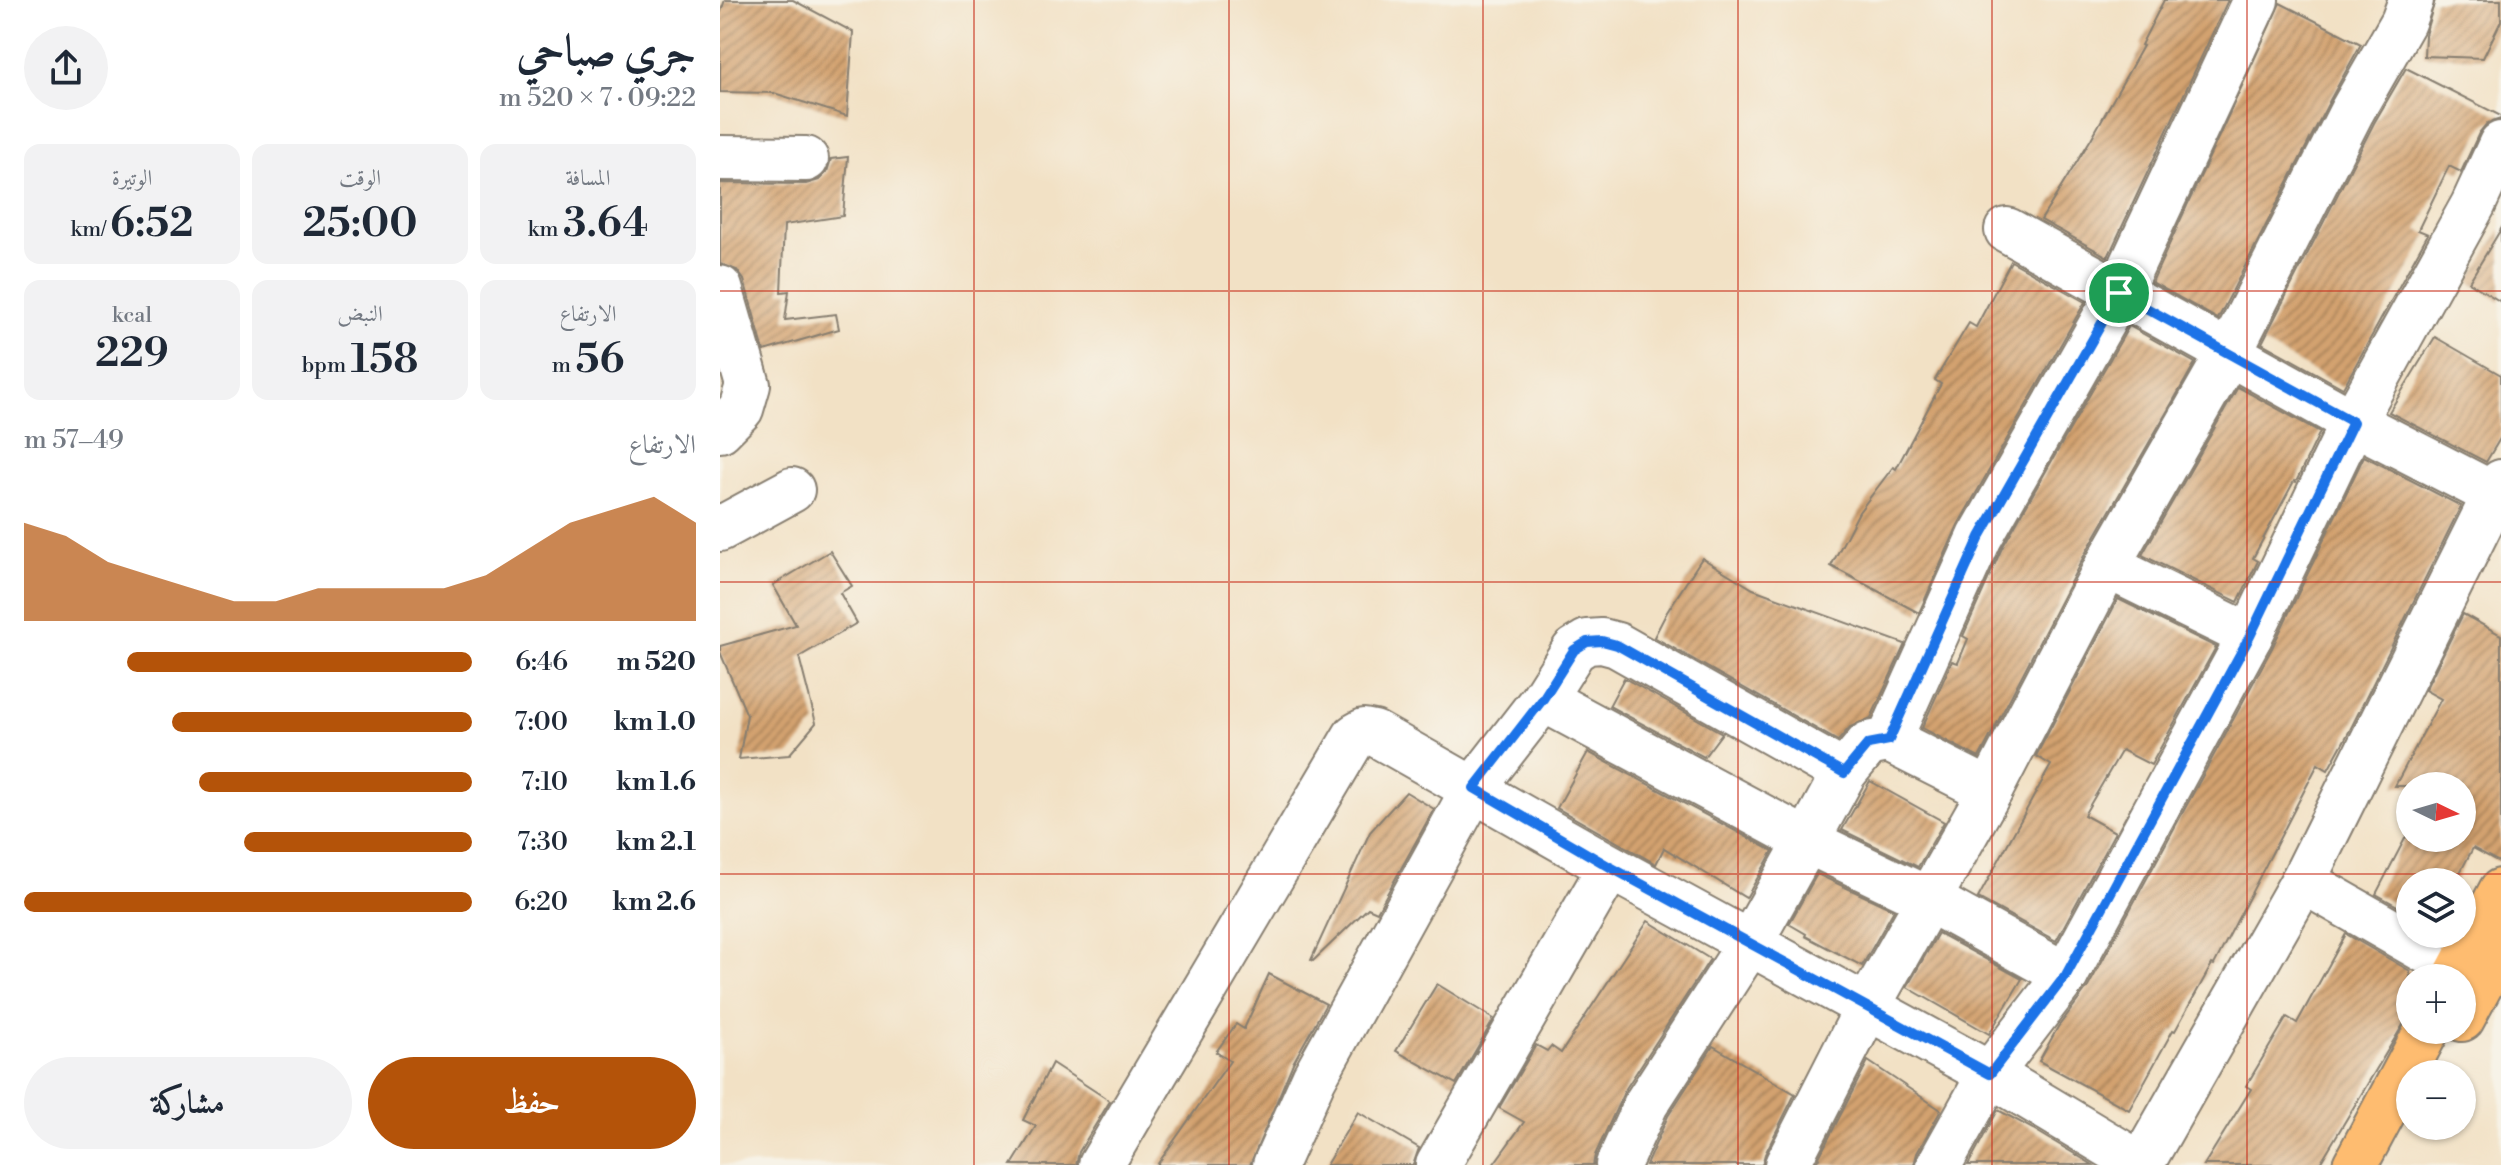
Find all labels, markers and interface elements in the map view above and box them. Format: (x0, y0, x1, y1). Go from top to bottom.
text: جري صباحي (516, 24, 696, 79)
button: share (24, 26, 108, 110)
text: 09:22 · 7 × 520 m (499, 82, 696, 114)
text: الوتيرة (112, 165, 152, 192)
text: الوقت (339, 165, 381, 192)
text: المسافة (566, 165, 610, 192)
text: 6:52 (110, 199, 193, 249)
text: 25:00 (303, 199, 417, 249)
text: 3.64 (563, 199, 648, 249)
text: /km (71, 216, 110, 243)
text: km (528, 216, 563, 243)
pin (2085, 259, 2153, 327)
icon: arrive (2097, 271, 2141, 315)
text: النبض (337, 301, 383, 328)
text: الارتفاع (559, 301, 617, 328)
text: kcal (112, 302, 152, 329)
text: 229 (95, 329, 169, 379)
text: 158 (351, 335, 418, 385)
text: 56 (576, 335, 624, 385)
text: bpm (302, 352, 351, 379)
text: m (552, 352, 576, 379)
text: 49–57 m (24, 424, 124, 456)
text: الارتفاع (629, 429, 696, 461)
text: 6:46 (515, 646, 568, 678)
text: 520 m (617, 646, 696, 678)
text: 7:00 (514, 706, 568, 738)
text: 1.0 km (613, 706, 696, 738)
text: 7:10 (521, 766, 568, 798)
text: 1.6 km (616, 766, 696, 798)
north arrow (2396, 772, 2476, 852)
map controls (2396, 772, 2476, 1140)
text: 7:30 (517, 826, 568, 858)
text: 2.1 km (616, 826, 696, 858)
button: layers (2396, 868, 2476, 948)
text: 6:20 (514, 886, 568, 918)
text: 2.6 km (612, 886, 696, 918)
button: + (2396, 964, 2476, 1044)
button: مشاركة (24, 1057, 352, 1149)
button: حفظ (368, 1057, 696, 1149)
button: − (2396, 1060, 2476, 1140)

